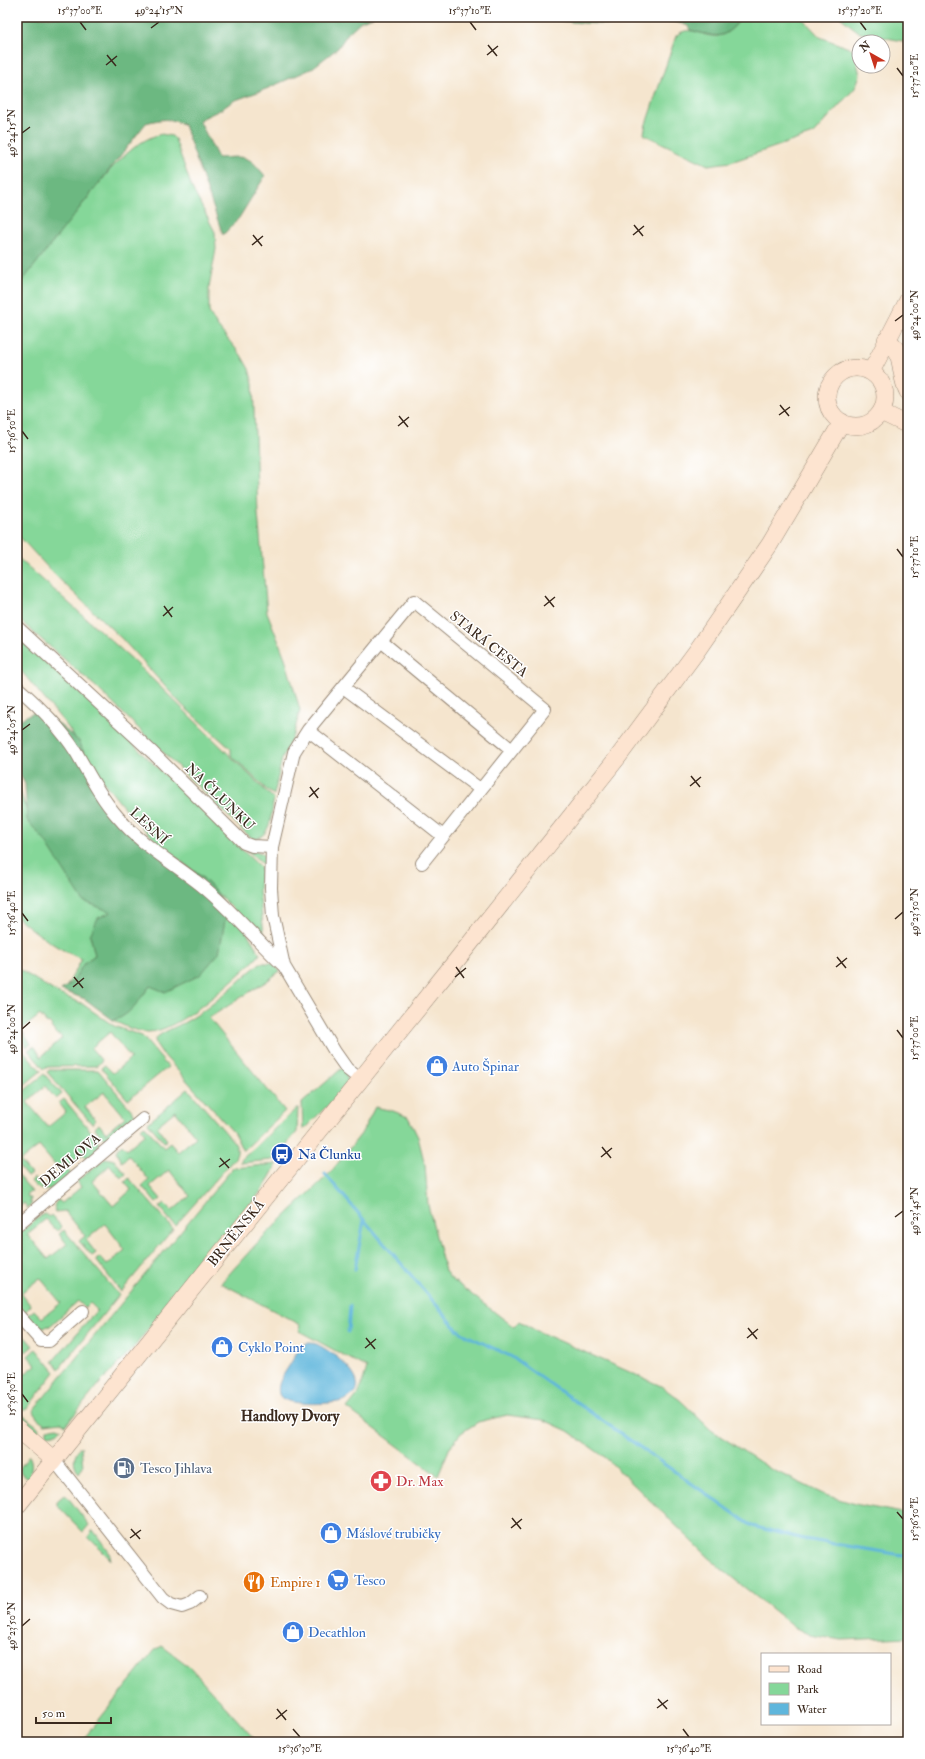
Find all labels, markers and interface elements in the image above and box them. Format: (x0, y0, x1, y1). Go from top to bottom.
text: 15°37'00"E (58, 5, 102, 17)
text: 49°24'15"N (135, 5, 183, 17)
text: 15°37'10"E (449, 5, 491, 17)
text: 15°37'20"E (838, 5, 882, 17)
north arrow (851, 34, 891, 74)
text: N (856, 38, 874, 55)
text: 15°37'20"E (909, 54, 921, 98)
text: 49°24'15"N (6, 109, 18, 157)
text: 49°24'00"N (909, 290, 921, 340)
text: 15°36'50"E (6, 409, 18, 453)
text: 15°37'10"E (909, 536, 921, 578)
street label: STARÁ CESTA (447, 607, 532, 681)
text: 49°24'05"N (6, 705, 18, 755)
street label: NA ČLUNKU (182, 759, 259, 835)
street label: LESNÍ (126, 804, 173, 849)
text: 49°23'50"N (909, 888, 921, 936)
text: 15°36'40"E (6, 891, 18, 936)
text: 49°24'00"N (6, 1004, 18, 1054)
text: 15°37'00"E (909, 1016, 921, 1060)
shop icon: Auto Špinar (424, 1053, 450, 1079)
place label: Auto Špinar (451, 1057, 520, 1076)
street label: DEMLOVA (36, 1130, 104, 1190)
bus stop icon: Na Člunku (269, 1141, 295, 1167)
place label: Na Člunku (298, 1145, 361, 1163)
text: 49°23'45"N (909, 1187, 921, 1235)
street label: BRNĚNSKÁ (203, 1196, 268, 1270)
shop icon: Cyklo Point (209, 1334, 235, 1360)
place label: Cyklo Point (238, 1339, 305, 1357)
text: 15°36'30"E (6, 1372, 18, 1416)
district label: Handlovy Dvory (241, 1407, 341, 1427)
fuel station icon: Tesco Jihlava (111, 1455, 137, 1481)
place label: Tesco Jihlava (140, 1460, 212, 1477)
pharmacy icon: Dr. Max (368, 1468, 394, 1494)
place label: Dr. Max (396, 1473, 444, 1490)
text: 15°36'50"E (909, 1497, 921, 1541)
shop icon: Máslové trubičky (318, 1520, 344, 1546)
place label: Máslové trubičky (346, 1525, 442, 1543)
supermarket icon: Tesco (325, 1567, 351, 1593)
restaurant icon: Empire 1 (241, 1569, 267, 1595)
place label: Tesco (354, 1572, 386, 1589)
place label: Empire 1 (270, 1574, 321, 1592)
text: 49°23'50"N (6, 1602, 18, 1650)
shop icon: Decathlon (280, 1619, 306, 1645)
place label: Decathlon (308, 1624, 366, 1641)
legend (761, 1653, 891, 1725)
text: Road (797, 1662, 822, 1677)
text: Park (797, 1682, 819, 1697)
scale bar (36, 1699, 111, 1725)
text: Water (796, 1702, 827, 1717)
text: 50 m (42, 1706, 66, 1721)
text: 15°36'30"E (278, 1743, 322, 1755)
text: 15°36'40"E (667, 1743, 712, 1755)

